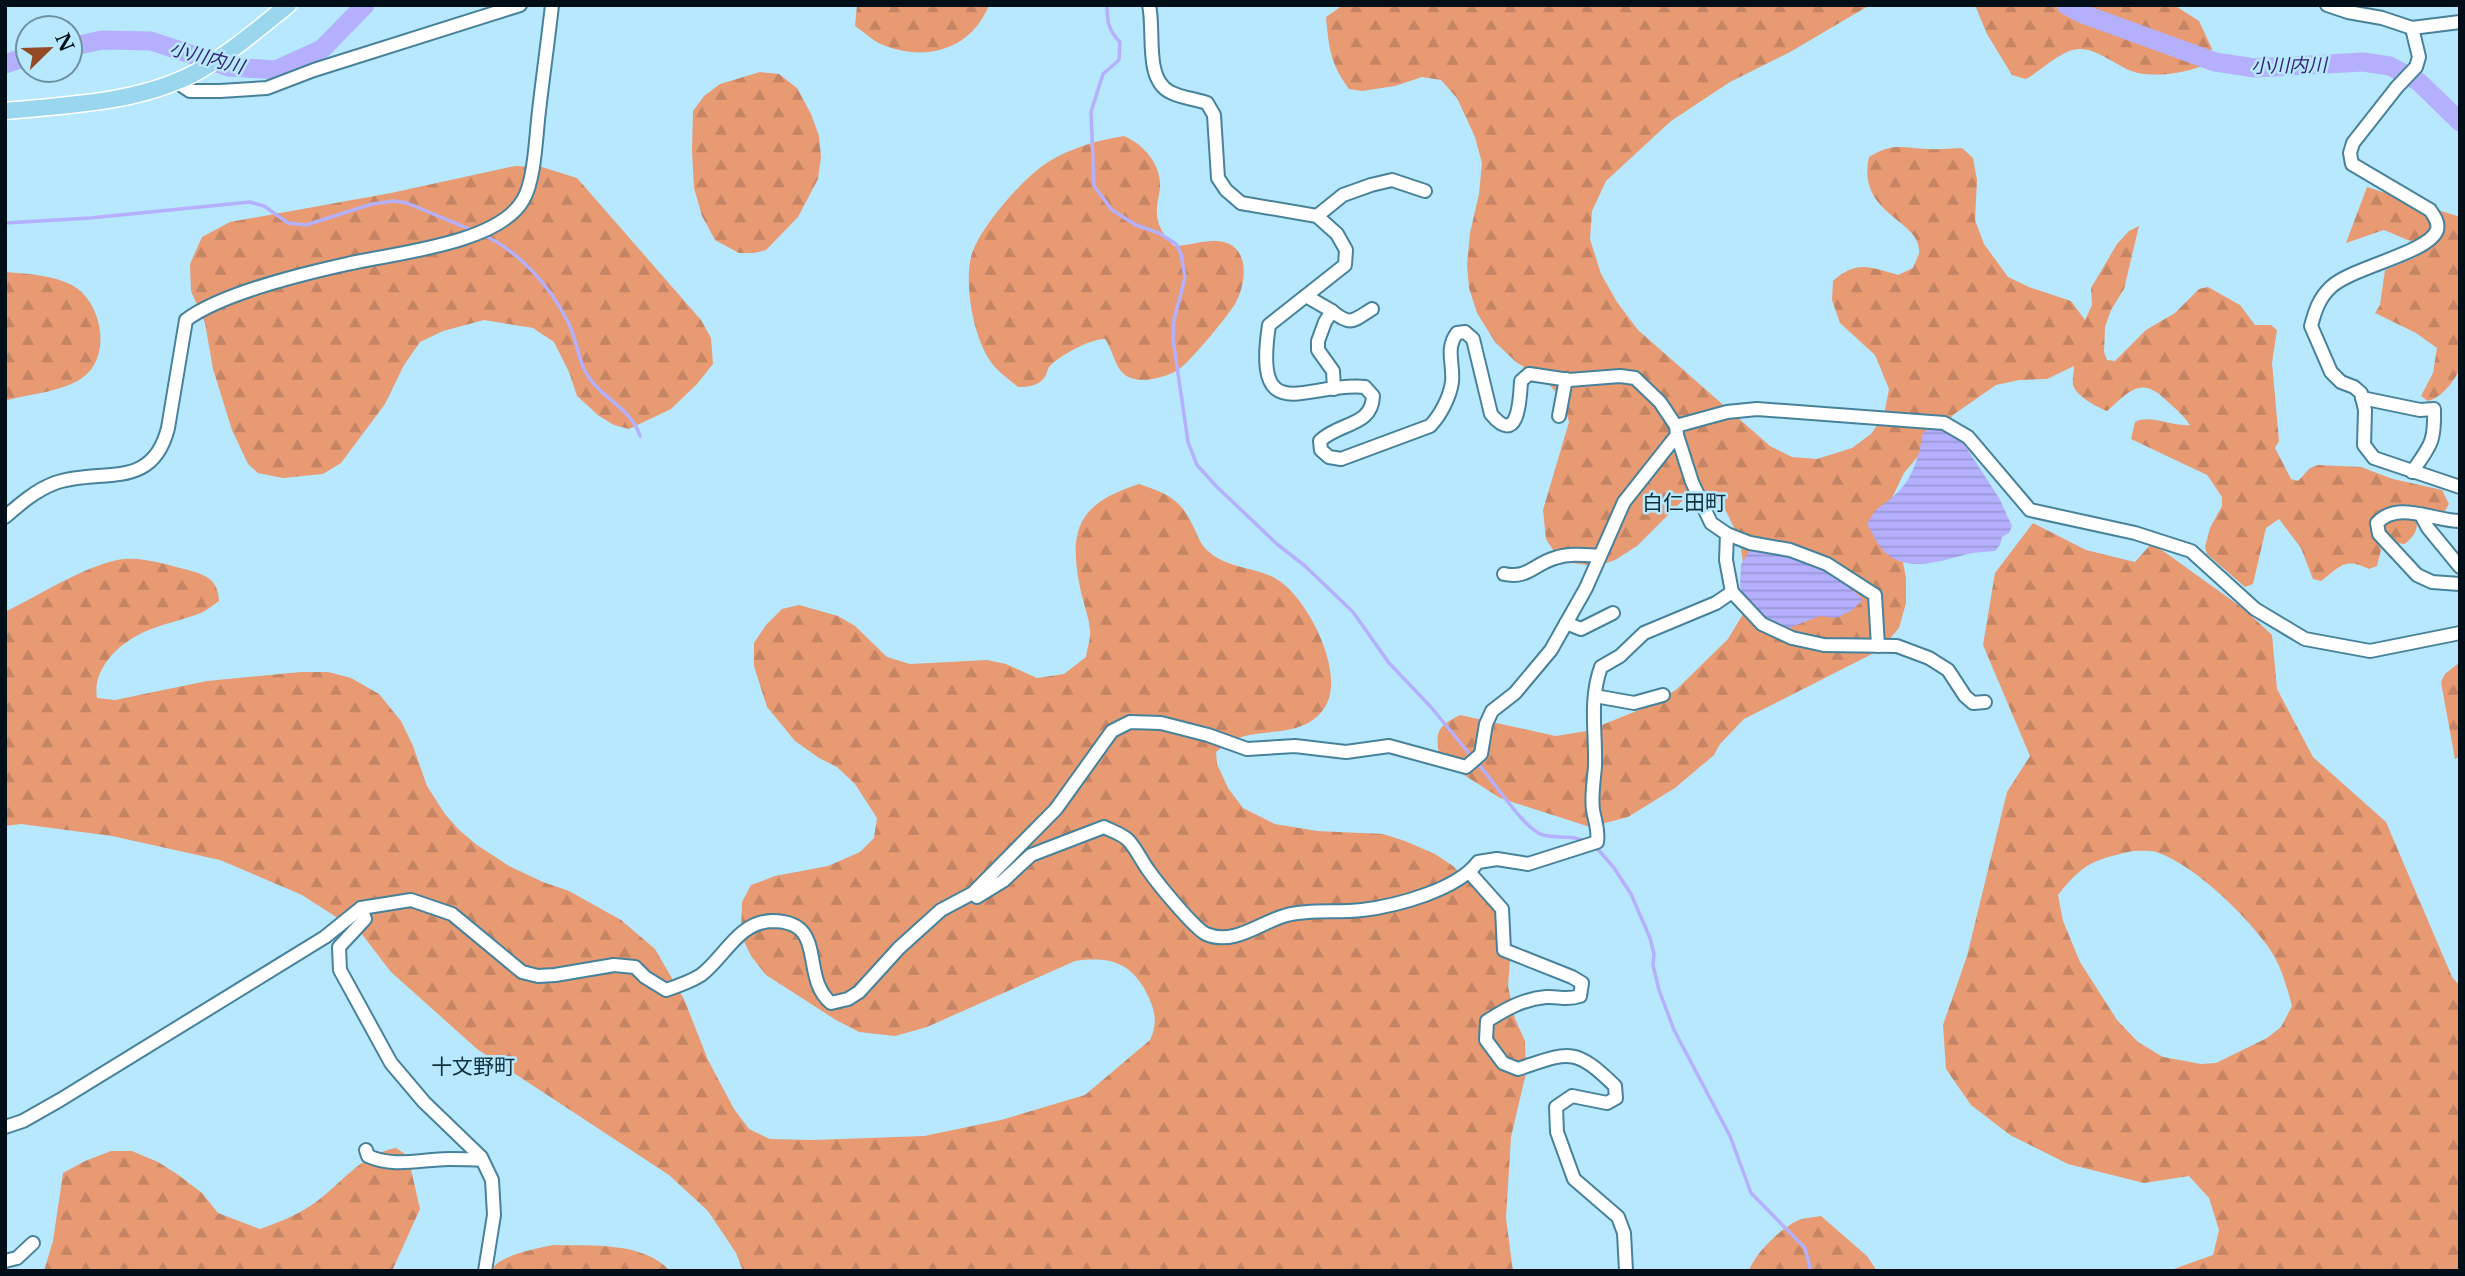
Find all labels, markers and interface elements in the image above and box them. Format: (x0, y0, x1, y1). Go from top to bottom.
north arrow (14, 14, 84, 84)
text: N (50, 30, 78, 55)
water label: 小川内川 (167, 37, 248, 79)
water label: 小川内川 (2251, 53, 2329, 78)
district label: 白仁田町 (1642, 490, 1726, 516)
district label: 十文野町 (431, 1054, 515, 1080)

